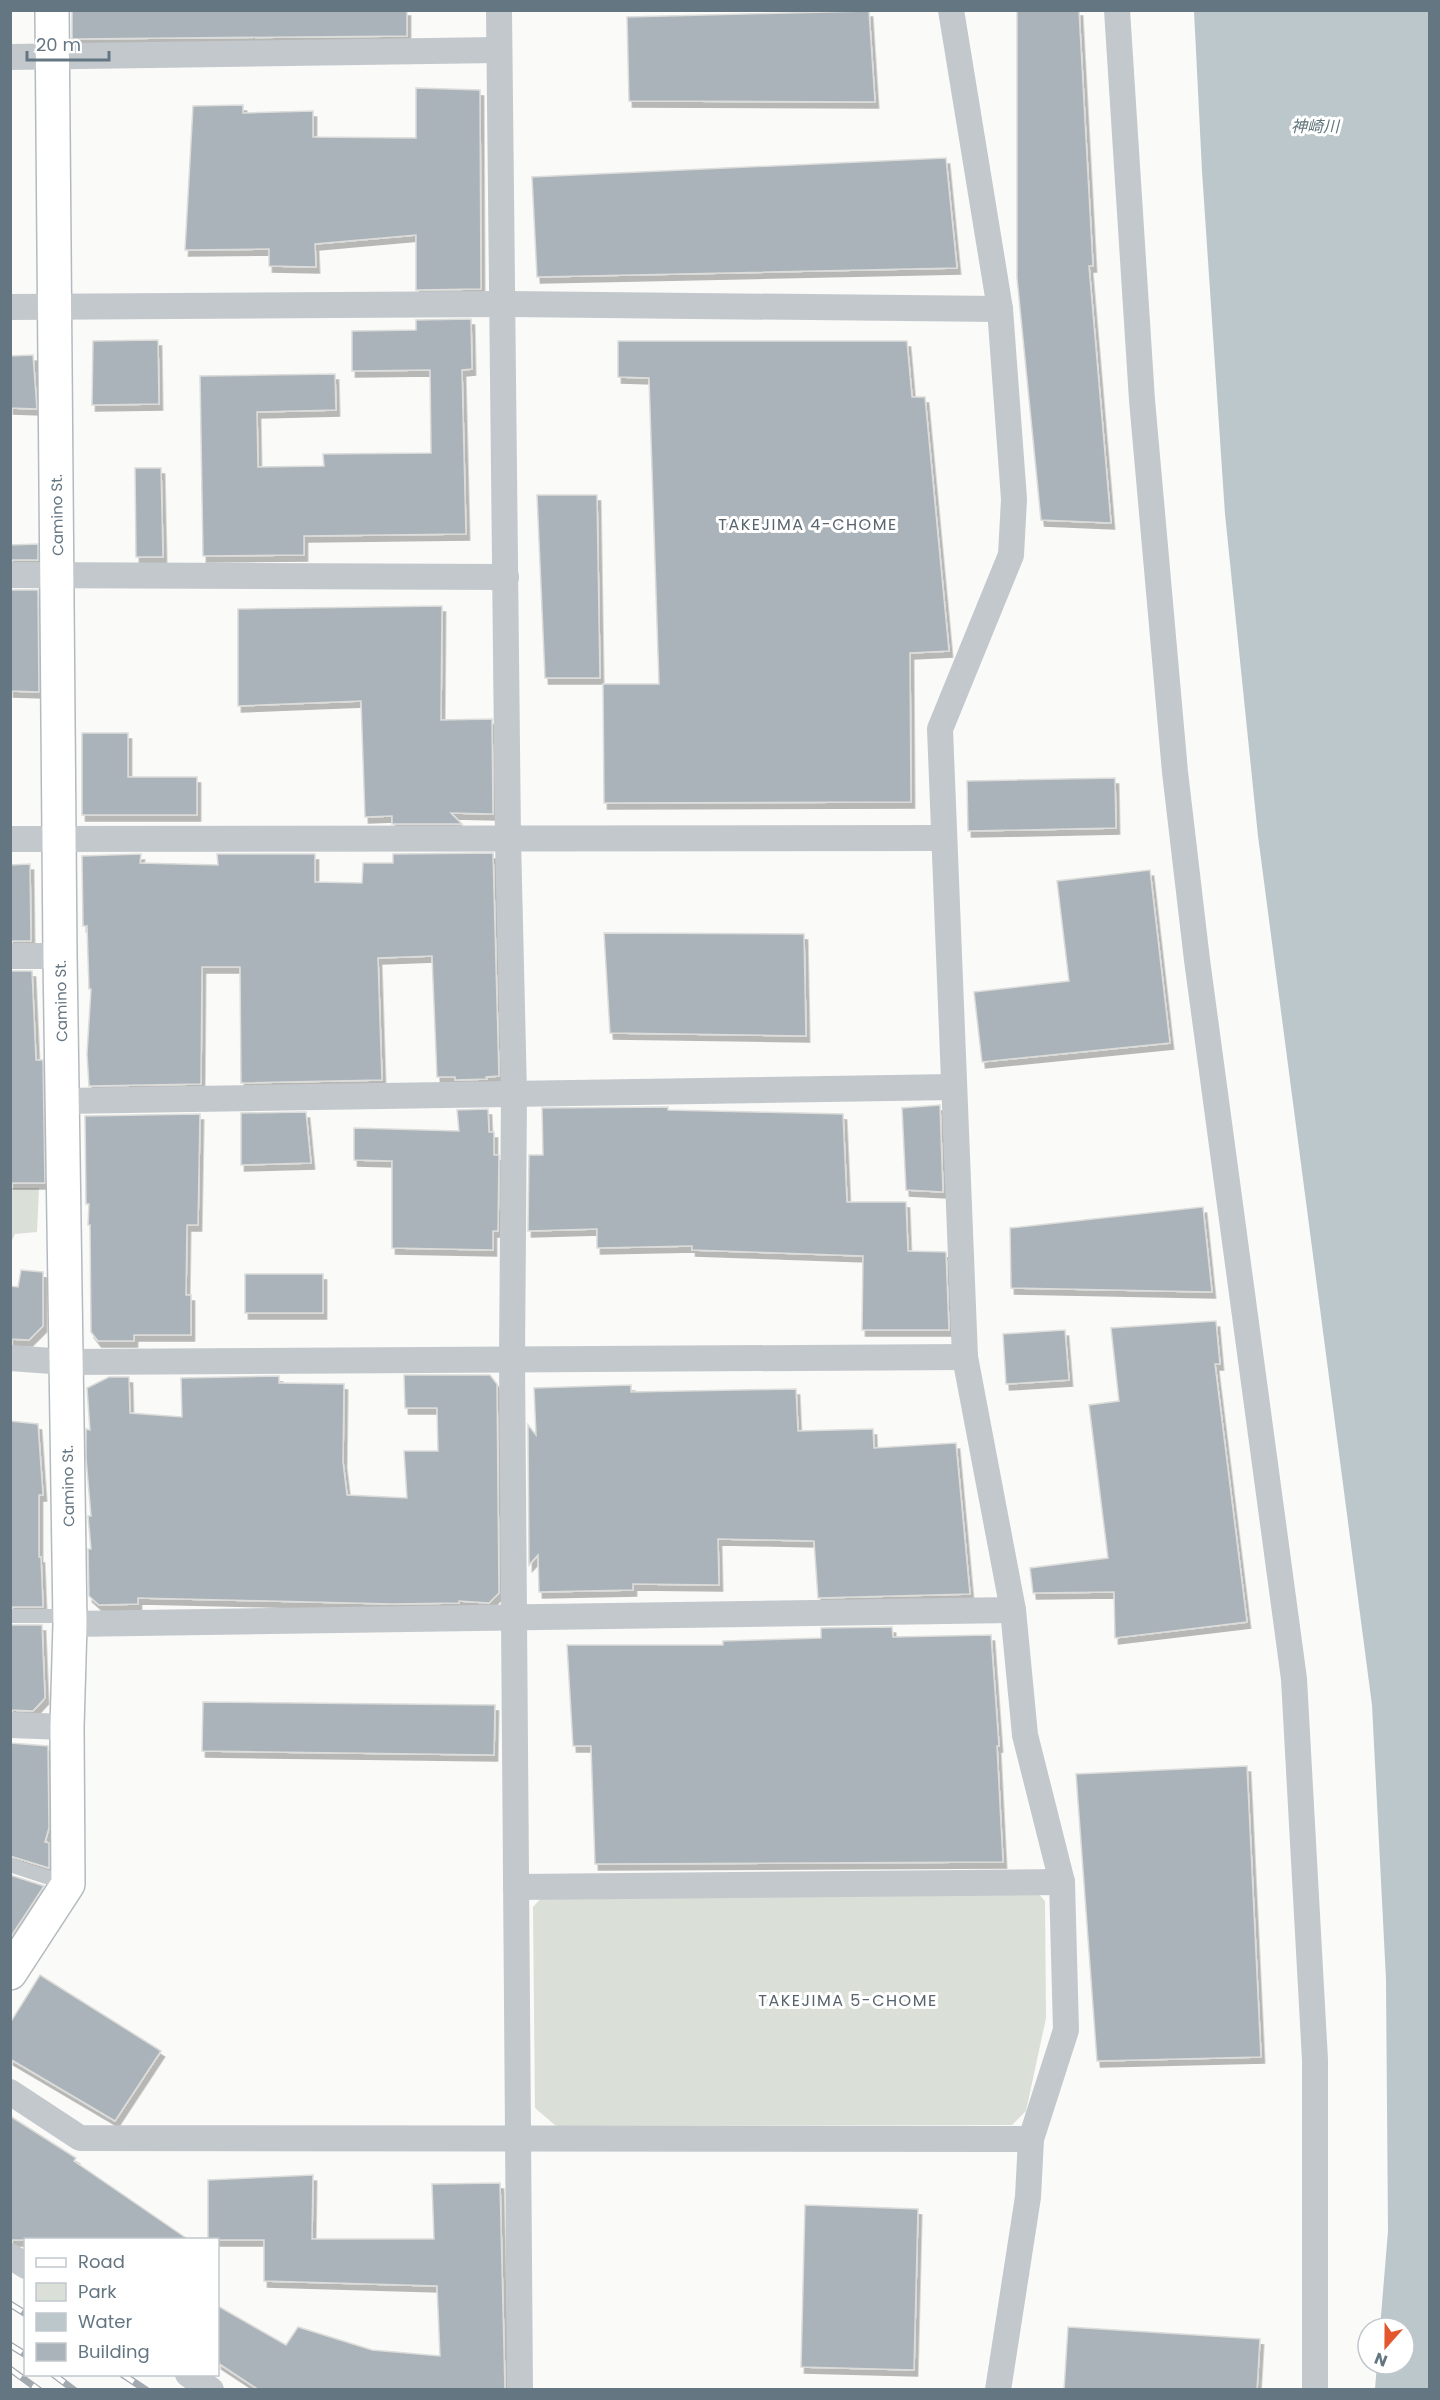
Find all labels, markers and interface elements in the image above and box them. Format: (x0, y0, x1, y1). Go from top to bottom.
scale bar (27, 24, 110, 62)
text: 20 m (36, 32, 81, 57)
water label: 神崎川 (1291, 115, 1341, 138)
street label: Camino St. (46, 474, 68, 556)
district label: TAKEJIMA 4-CHOME (718, 513, 898, 536)
street label: Camino St. (50, 960, 72, 1042)
street label: Camino St. (57, 1445, 79, 1527)
district label: TAKEJIMA 5-CHOME (758, 1989, 938, 2012)
legend (24, 2238, 219, 2376)
text: Road (78, 2249, 125, 2274)
text: Park (78, 2279, 117, 2304)
text: Water (78, 2309, 132, 2334)
north arrow (1356, 2316, 1416, 2376)
text: Building (78, 2339, 150, 2364)
text: N (1371, 2347, 1391, 2372)

